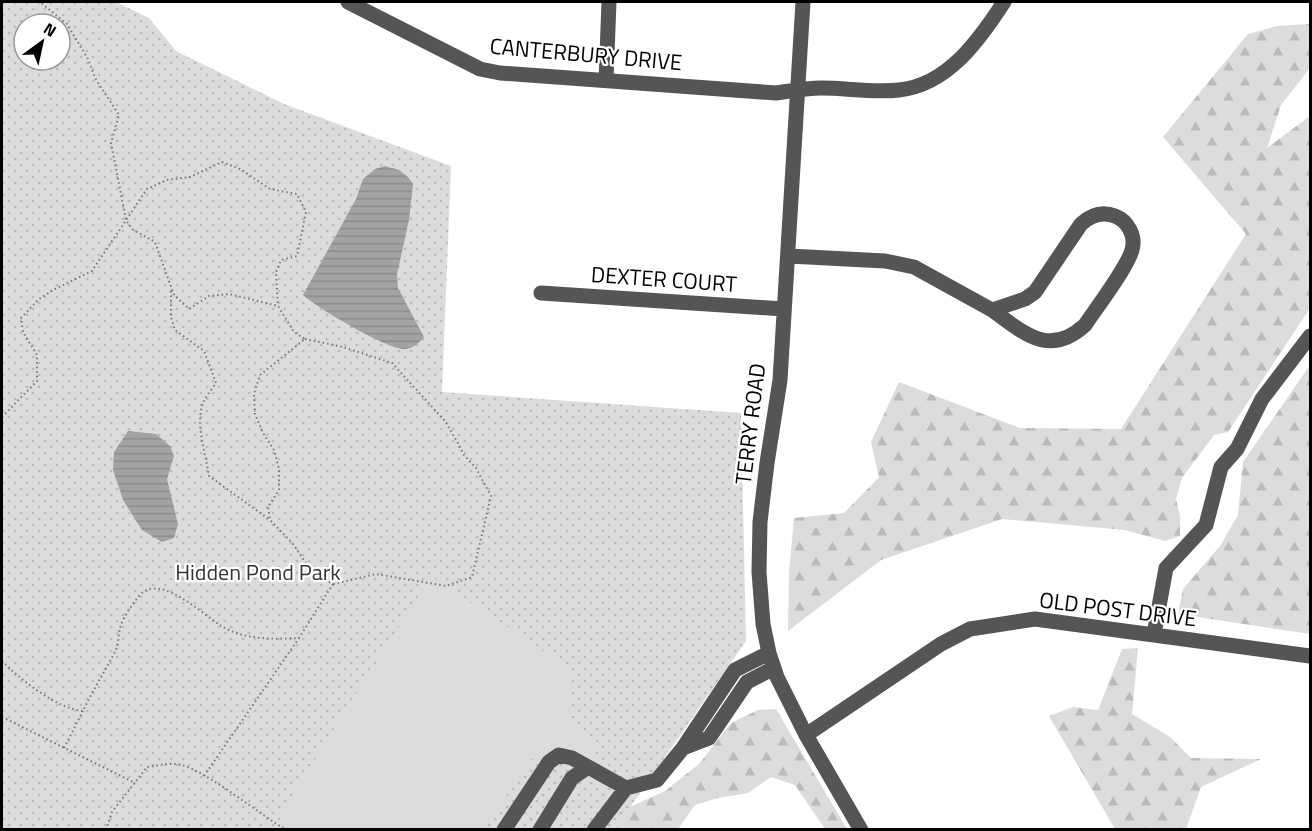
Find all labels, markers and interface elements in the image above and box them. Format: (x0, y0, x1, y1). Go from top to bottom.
north arrow (12, 12, 72, 72)
text: N (39, 16, 61, 43)
street label: CANTERBURY DRIVE (488, 29, 684, 79)
street label: DEXTER COURT (590, 257, 738, 301)
street label: TERRY ROAD (726, 361, 774, 487)
park label: Hidden Pond Park (175, 555, 341, 589)
street label: OLD POST DRIVE (1037, 582, 1199, 636)

